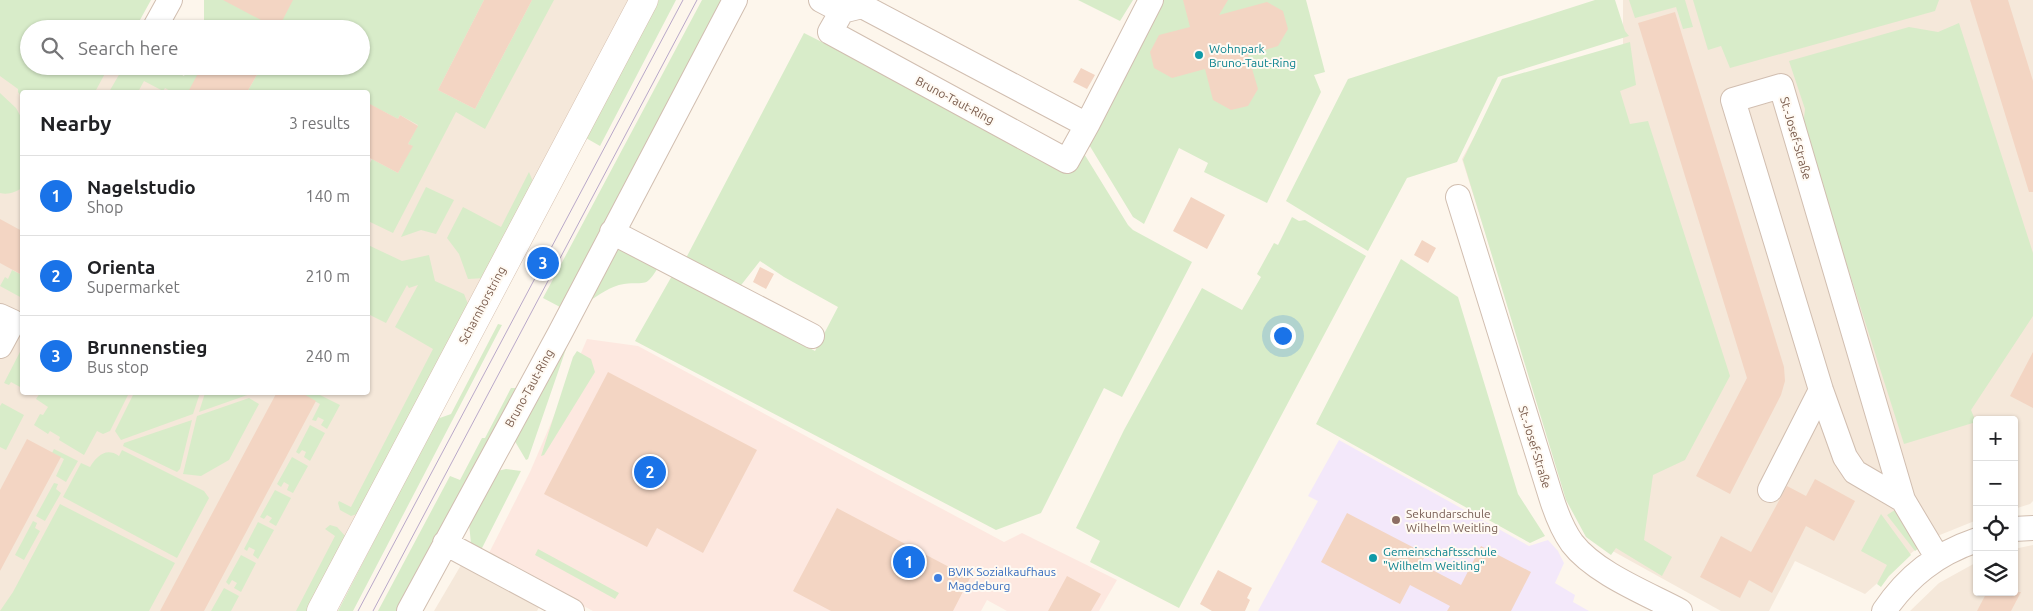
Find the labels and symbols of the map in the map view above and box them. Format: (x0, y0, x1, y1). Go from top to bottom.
place label: Wohnpark Bruno-Taut-Ring (1209, 42, 1296, 69)
marker: Wohnpark Bruno-Taut-Ring (1193, 49, 1205, 61)
street label: Bruno-Taut-Ring (913, 74, 997, 126)
street label: St.-Josef-Straße (1778, 95, 1814, 181)
pin: 3 (527, 244, 559, 282)
street label: Scharnhorstring (456, 264, 508, 346)
your location (1270, 323, 1296, 349)
street label: Bruno-Taut-Ring (502, 347, 556, 429)
street label: St.-Josef-Straße (1516, 404, 1554, 490)
pin: 2 (634, 453, 666, 491)
place label: Sekundarschule Wilhelm Weitling (1406, 507, 1498, 534)
marker: Sekundarschule Wilhelm Weitling (1390, 514, 1402, 526)
pin: 1 (893, 543, 925, 581)
place label: Gemeinschaftsschule "Wilhelm Weitling" (1383, 545, 1497, 572)
marker: Gemeinschaftsschule "Wilhelm Weitling" (1367, 552, 1379, 564)
place label: BVIK Sozialkaufhaus Magdeburg (948, 565, 1056, 592)
marker: BVIK Sozialkaufhaus Magdeburg (932, 572, 944, 584)

